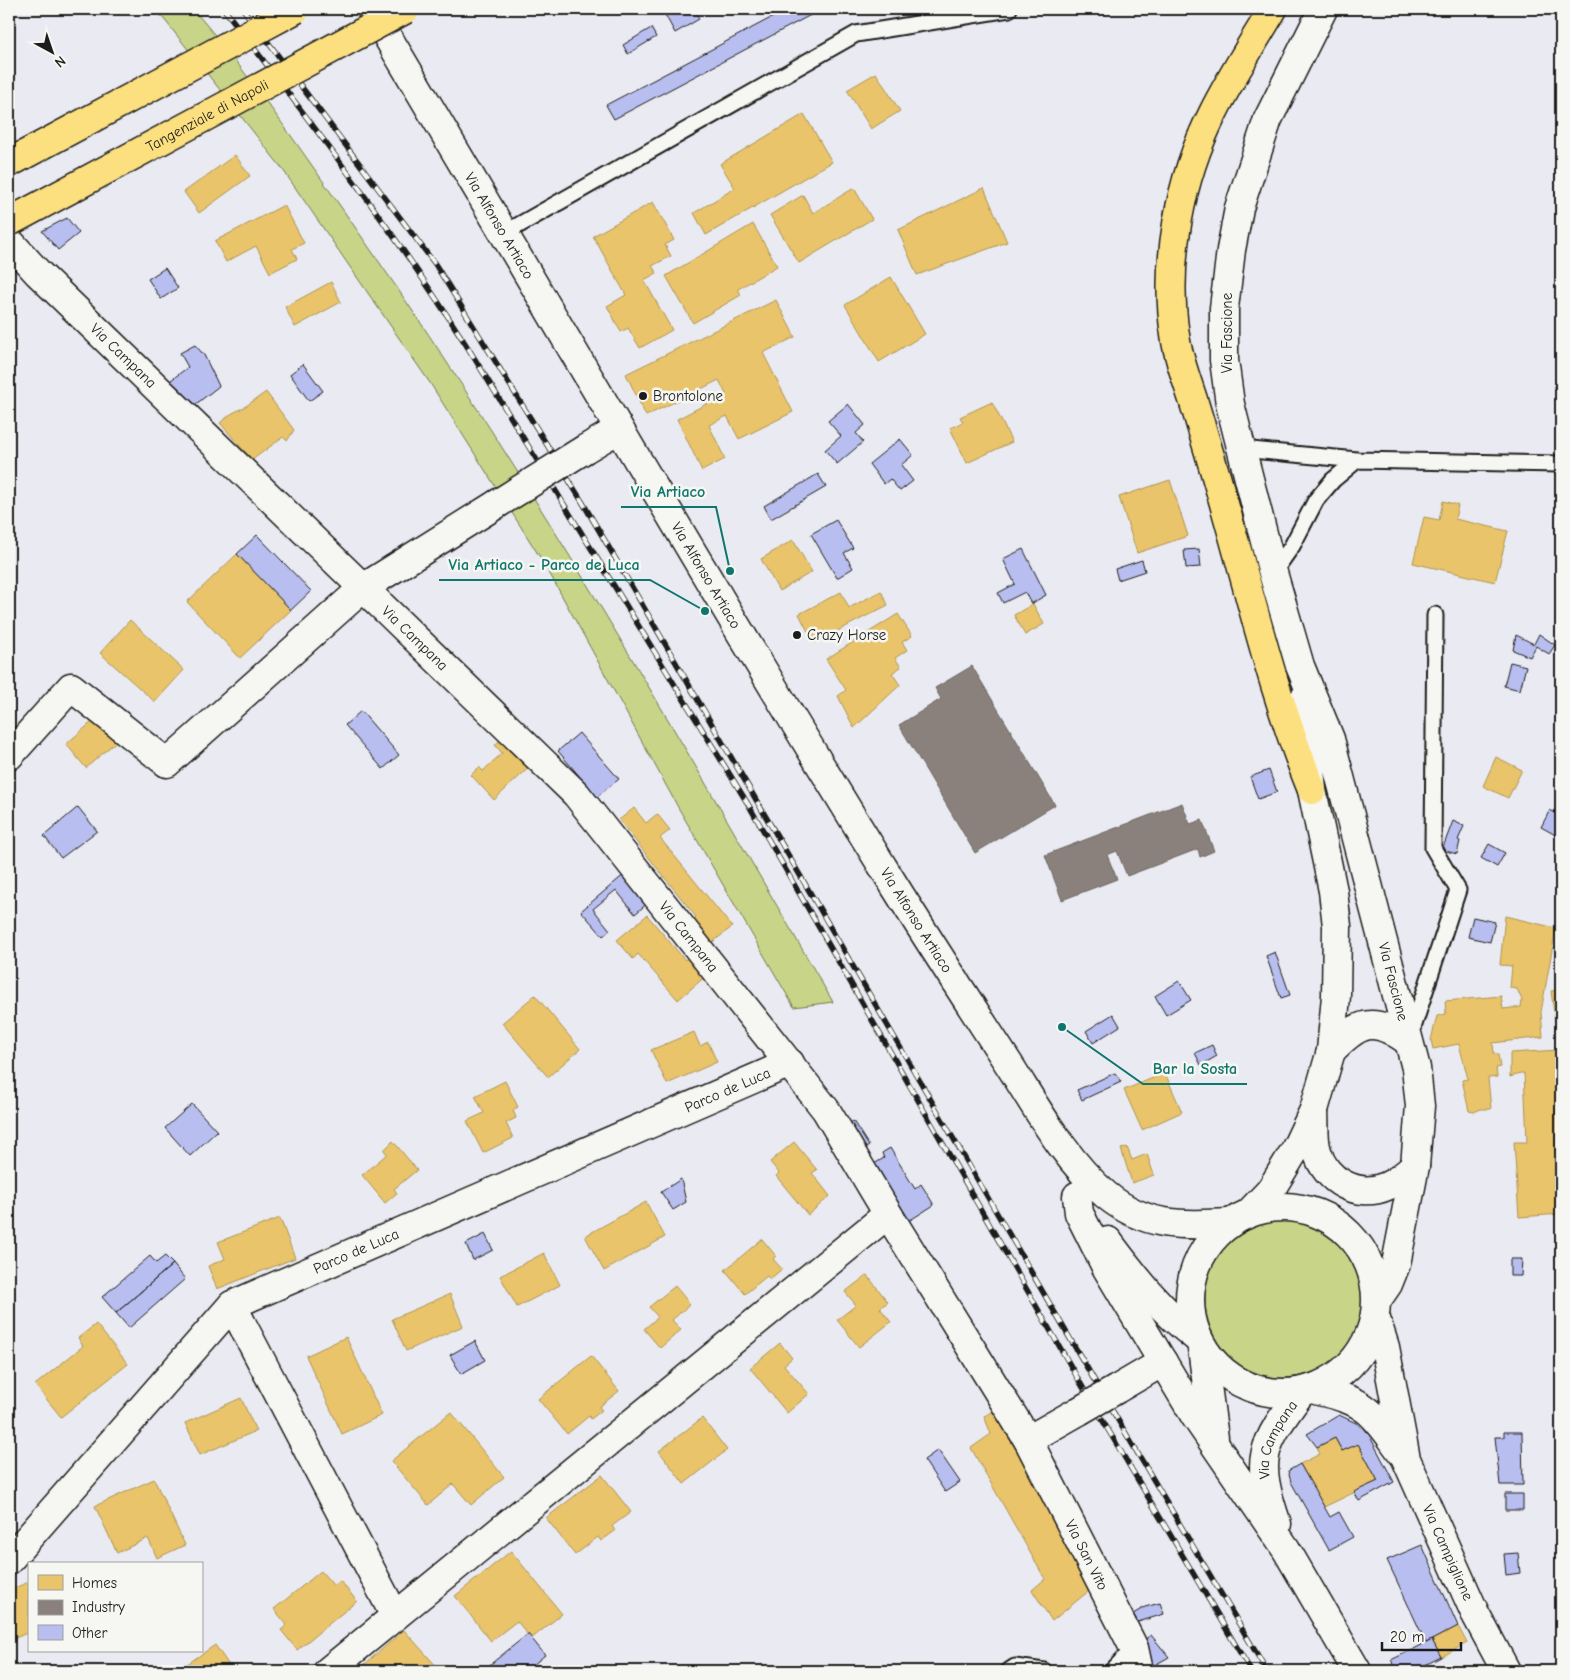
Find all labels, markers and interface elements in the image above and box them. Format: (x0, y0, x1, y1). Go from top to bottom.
north arrow (28, 28, 78, 78)
text: N (51, 52, 69, 71)
street label: Tangenziale di Napoli (143, 75, 272, 156)
street label: Via Alfonso Artiaco (461, 169, 538, 282)
street label: Via Fascione (1218, 292, 1236, 373)
street label: Via Campana (86, 319, 160, 392)
place label: Brontolone (653, 387, 724, 405)
marker: Brontolone (637, 390, 649, 402)
callout: Via Artiaco (621, 476, 716, 507)
text: Via Artiaco (631, 483, 705, 501)
street label: Via Alfonso Artiaco (667, 519, 745, 632)
callout: Via Artiaco - Parco de Luca (439, 549, 650, 580)
text: Via Artiaco - Parco de Luca (448, 556, 640, 574)
street label: Via Campana (378, 602, 452, 674)
place label: Crazy Horse (807, 626, 887, 644)
marker: Crazy Horse (791, 629, 803, 641)
street label: Via Alfonso Artiaco (877, 864, 956, 976)
street label: Via Campana (655, 898, 722, 976)
street label: Via Fascione (1375, 940, 1412, 1023)
callout: Bar la Sosta (1143, 1053, 1247, 1084)
text: Bar la Sosta (1153, 1060, 1237, 1078)
street label: Parco de Luca (682, 1064, 773, 1117)
street label: Parco de Luca (310, 1225, 402, 1278)
street label: Via Campana (1255, 1397, 1301, 1480)
street label: Via Campiglione (1419, 1502, 1477, 1604)
street label: Via San Vito (1061, 1517, 1112, 1593)
legend (28, 1562, 202, 1652)
text: Homes (72, 1574, 117, 1592)
text: Industry (72, 1598, 125, 1616)
scale bar (1382, 1620, 1461, 1652)
text: Other (72, 1624, 107, 1642)
text: 20 m (1390, 1628, 1424, 1646)

